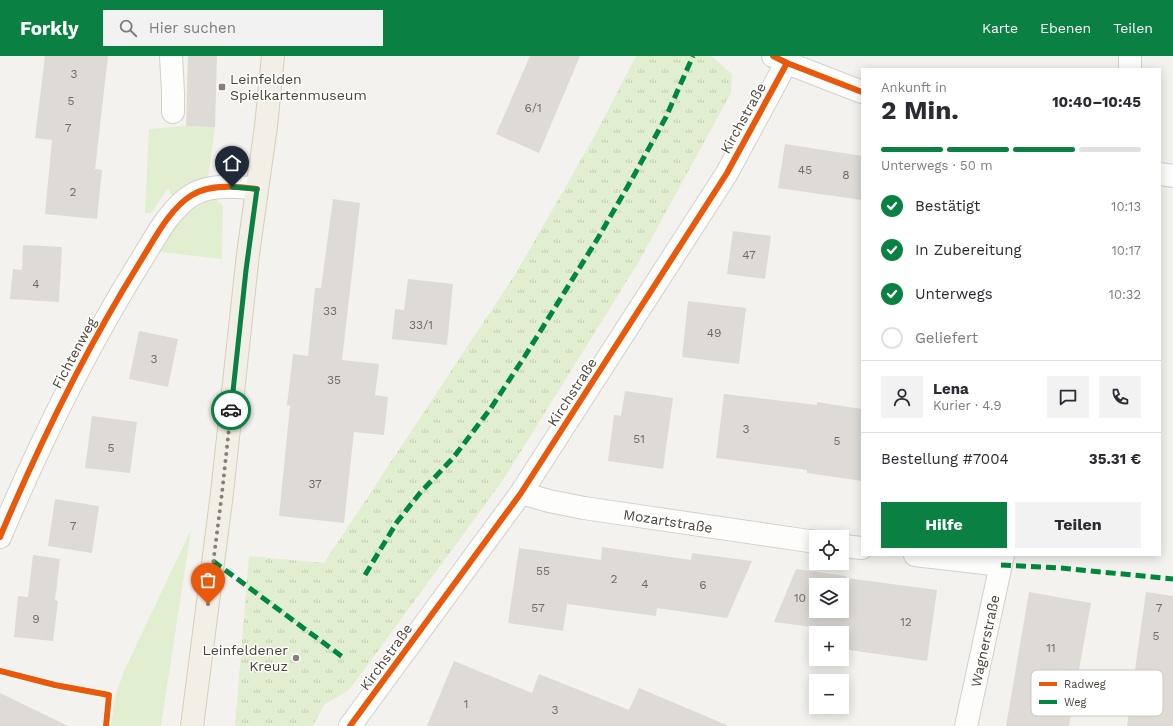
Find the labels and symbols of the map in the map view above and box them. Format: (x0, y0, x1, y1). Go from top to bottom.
house number: 3 (71, 67, 78, 81)
place label: Leinfelden Spielkartenmuseum (230, 71, 367, 103)
street label: Kirchstraße (717, 80, 769, 156)
marker: Leinfelden Spielkartenmuseum (217, 82, 227, 92)
house number: 5 (68, 94, 75, 108)
house number: 6/1 (524, 101, 542, 115)
house number: 7 (65, 121, 72, 135)
pin (215, 146, 249, 187)
house number: 45 (798, 163, 812, 177)
house number: 8 (842, 168, 850, 182)
house number: 2 (70, 185, 77, 199)
house number: 47 (742, 248, 756, 262)
house number: 4 (32, 277, 40, 291)
house number: 33 (323, 304, 337, 318)
street label: Fichtenweg (49, 314, 100, 391)
house number: 33/1 (409, 318, 433, 332)
house number: 49 (707, 326, 721, 340)
house number: 3 (151, 352, 158, 366)
street label: Kirchstraße (544, 355, 600, 429)
house number: 35 (327, 373, 341, 387)
courier (211, 390, 251, 430)
house number: 3 (743, 422, 750, 436)
house number: 51 (633, 432, 645, 446)
house number: 5 (834, 434, 841, 448)
house number: 5 (108, 441, 115, 455)
house number: 37 (308, 477, 322, 491)
street label: Mozartstraße (622, 506, 714, 536)
house number: 7 (70, 519, 77, 533)
pin (191, 563, 225, 604)
house number: 55 (536, 564, 550, 578)
house number: 2 (611, 572, 618, 586)
house number: 4 (641, 577, 649, 591)
house number: 6 (699, 578, 707, 592)
house number: 10 (794, 591, 806, 605)
street label: Wagnerstraße (967, 593, 1003, 689)
house number: 57 (531, 601, 545, 615)
house number: 7 (1156, 601, 1163, 615)
house number: 9 (32, 612, 40, 626)
house number: 12 (900, 615, 912, 629)
street label: Kirchstraße (357, 621, 415, 693)
house number: 5 (1153, 629, 1160, 643)
house number: 11 (1046, 641, 1056, 655)
place label: Leinfeldener Kreuz (202, 642, 288, 674)
marker: Leinfeldener Kreuz (291, 653, 301, 663)
legend (1031, 670, 1163, 716)
text: Radweg (1064, 678, 1106, 691)
text: Weg (1064, 696, 1087, 709)
house number: 1 (464, 697, 468, 711)
house number: 3 (552, 703, 559, 717)

